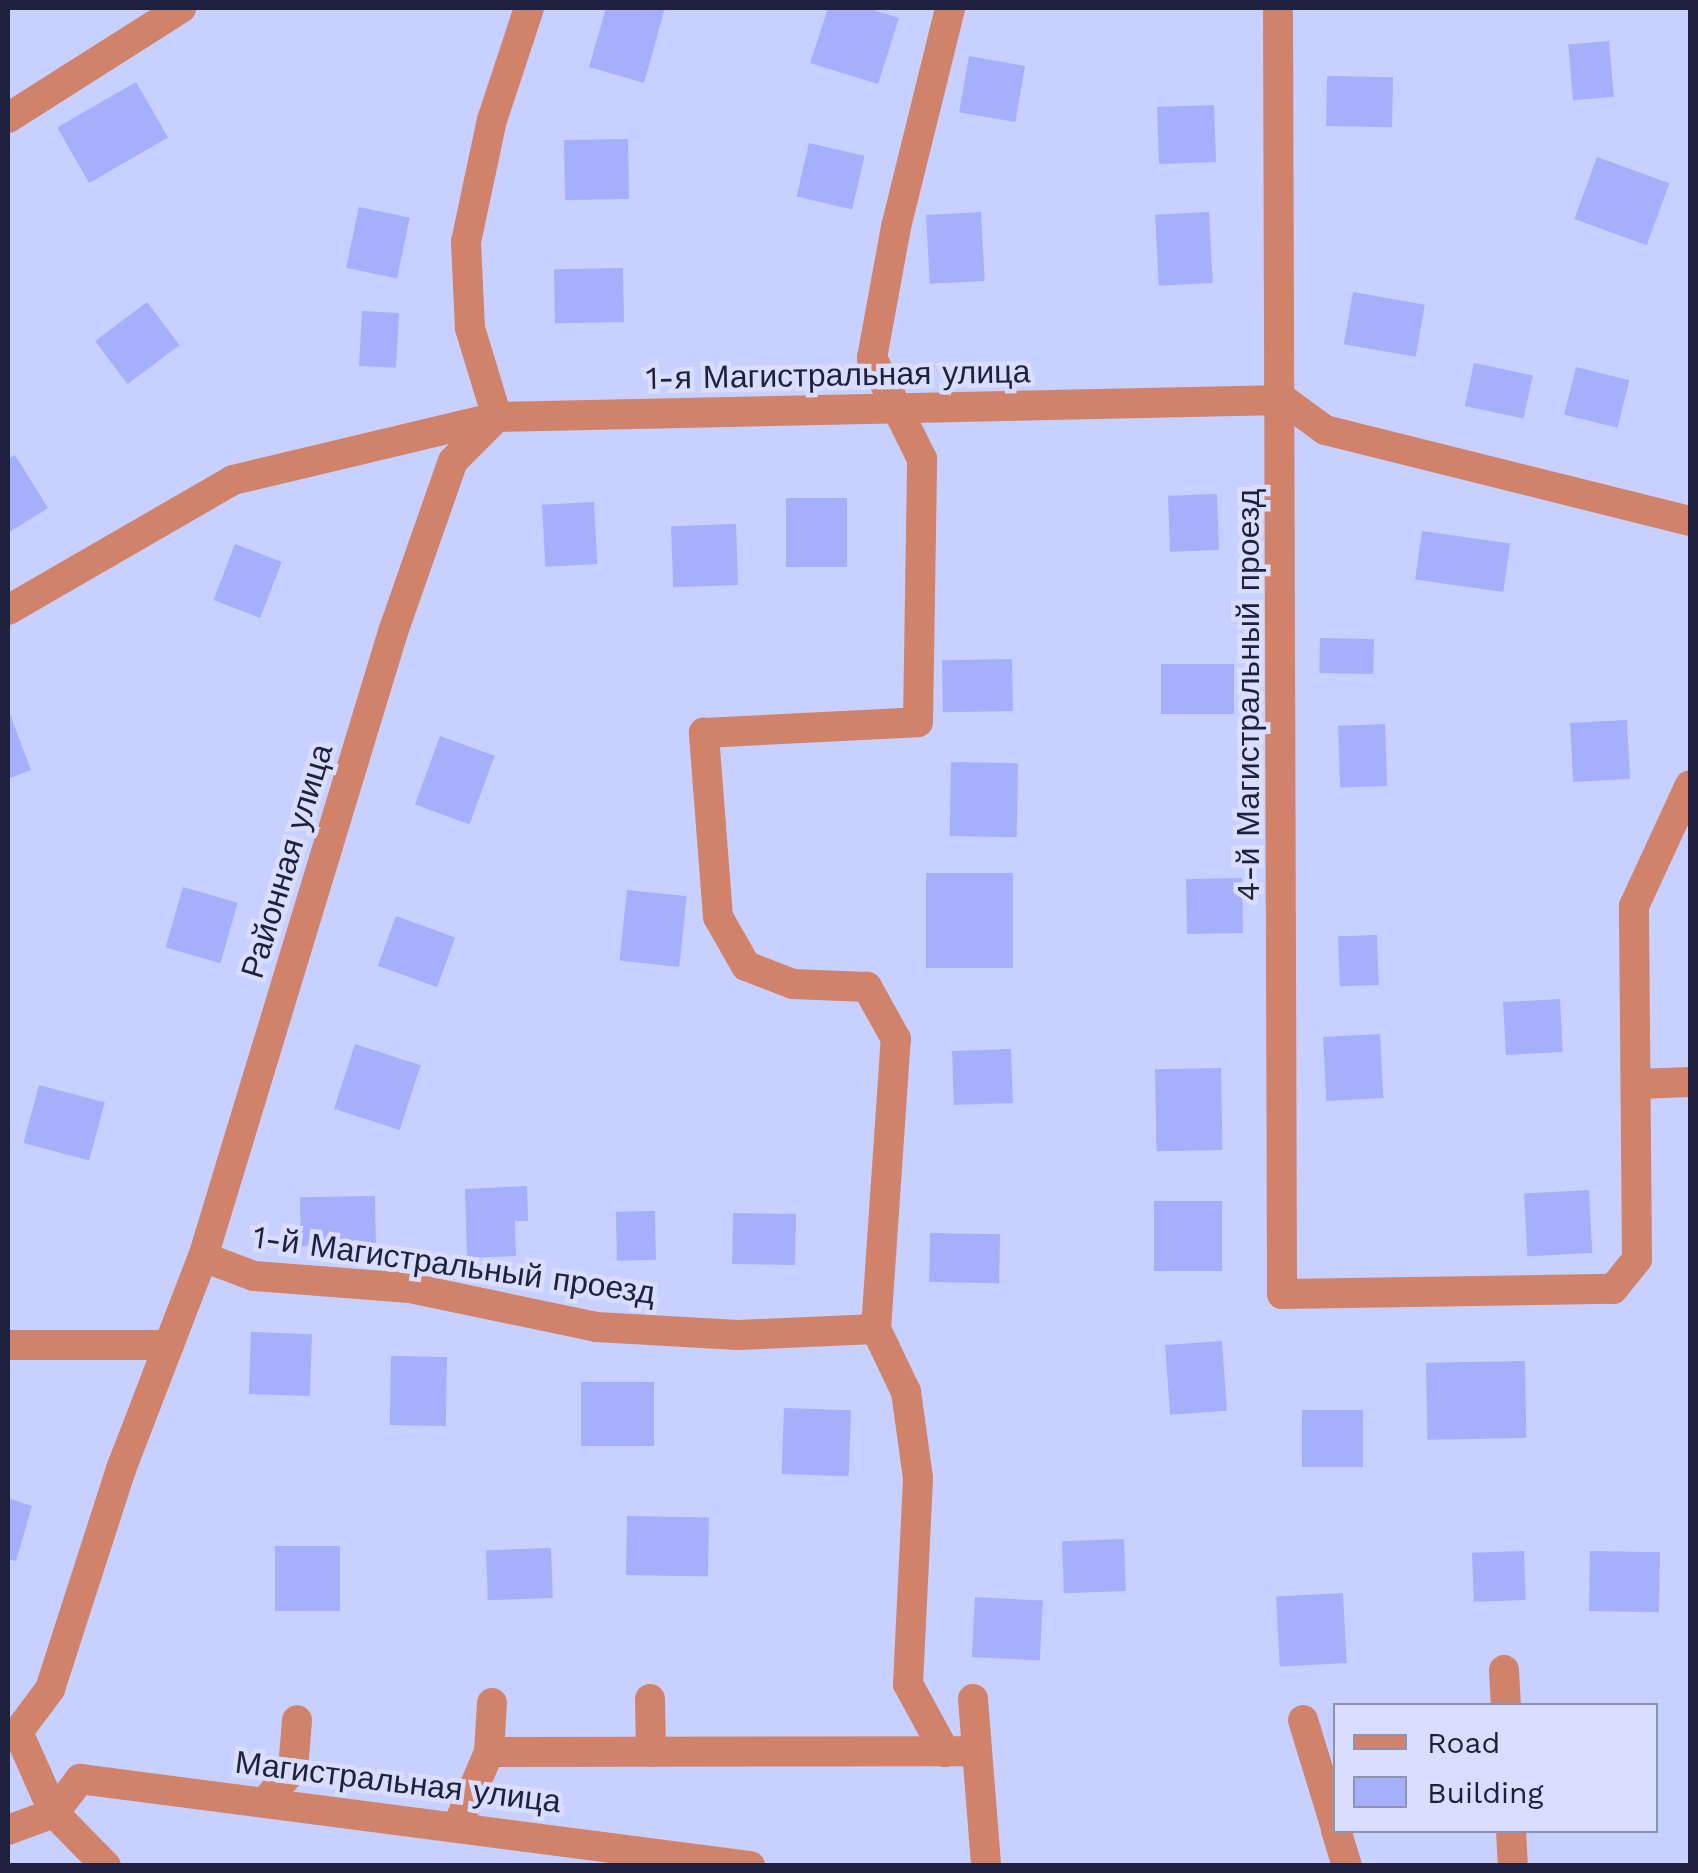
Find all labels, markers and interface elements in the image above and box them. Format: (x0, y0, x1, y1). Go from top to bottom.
street label: 1-я Магистральная улица (645, 352, 1031, 398)
street label: 4-й Магистральный проезд (1229, 489, 1267, 901)
street label: Районная улица (233, 739, 341, 983)
street label: 1-й Магистральный проезд (250, 1218, 658, 1312)
legend (1333, 1703, 1658, 1833)
text: Road (1427, 1725, 1500, 1760)
street label: Магистральная улица (233, 1743, 563, 1821)
text: Building (1427, 1775, 1544, 1810)

